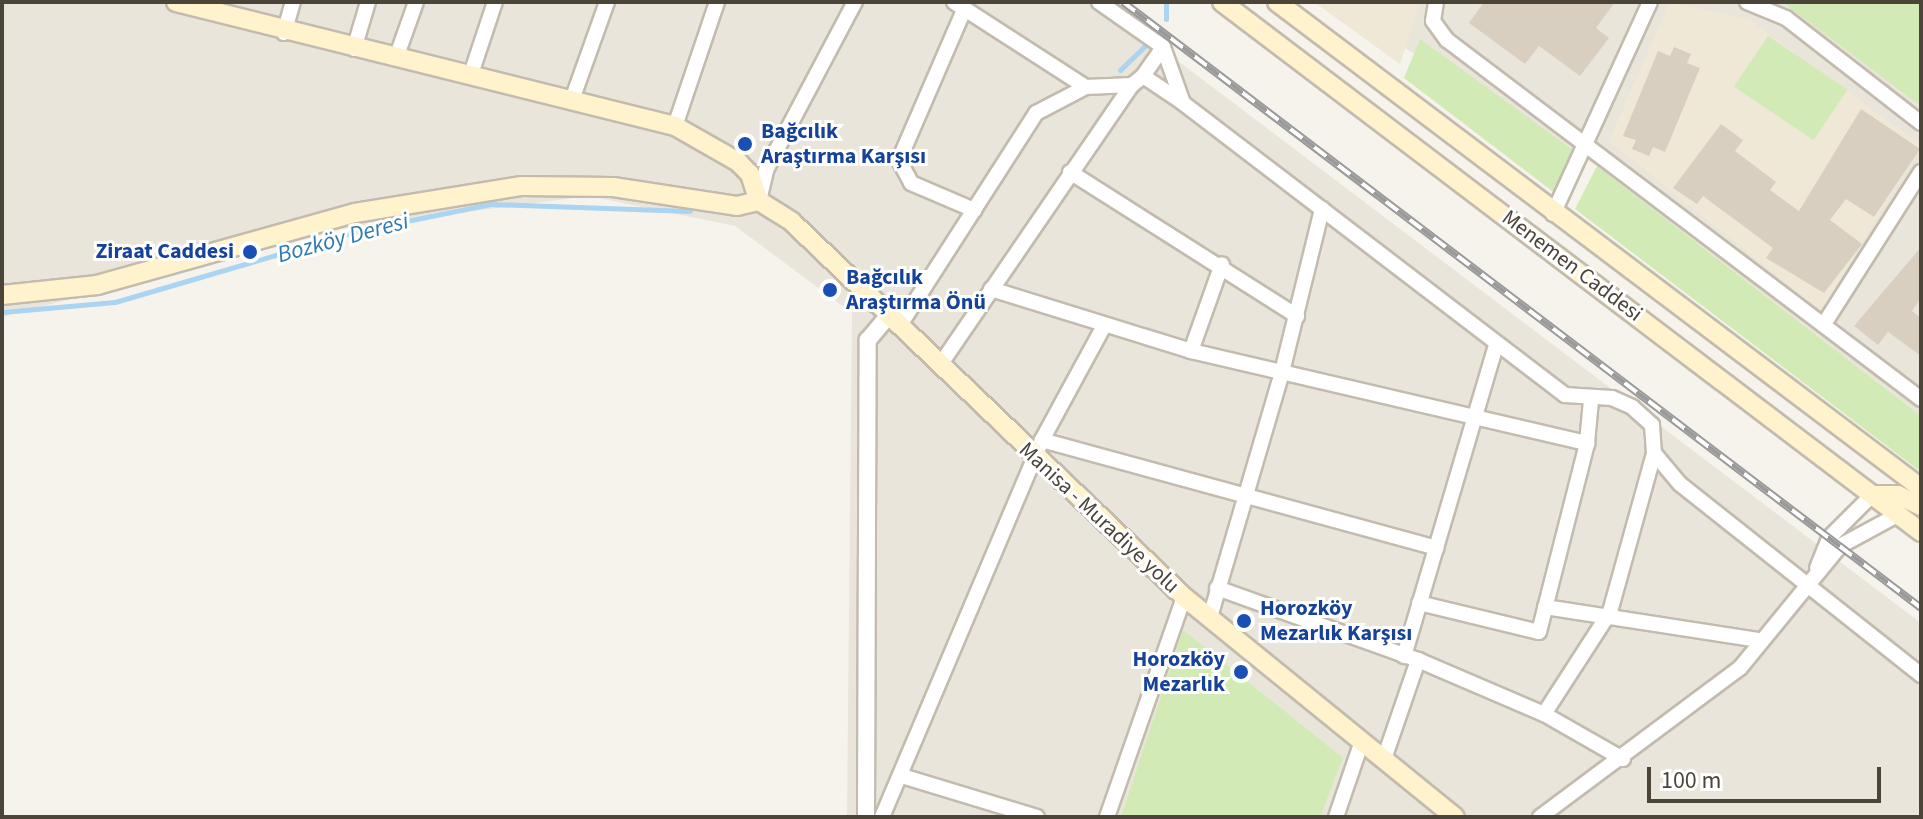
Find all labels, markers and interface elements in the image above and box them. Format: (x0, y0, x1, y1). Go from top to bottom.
place label: Bağcılık Araştırma Karşısı (761, 118, 926, 170)
marker: Bağcılık Araştırma Karşısı (736, 135, 754, 153)
street label: Menemen Caddesi (1497, 205, 1647, 327)
water label: Bozköy Deresi (274, 207, 412, 269)
place label: Ziraat Caddesi (95, 239, 234, 265)
marker: Ziraat Caddesi (241, 243, 259, 261)
place label: Bağcılık Araştırma Önü (846, 264, 986, 316)
marker: Bağcılık Araştırma Önü (821, 281, 839, 299)
street label: Manisa - Muradiye yolu (1013, 437, 1185, 599)
place label: Horozköy Mezarlık Karşısı (1260, 595, 1412, 646)
marker: Horozköy Mezarlık Karşısı (1235, 612, 1253, 630)
place label: Horozköy Mezarlık (1132, 646, 1225, 698)
marker: Horozköy Mezarlık (1232, 663, 1250, 681)
scale bar (1651, 751, 1885, 801)
text: 100 m (1661, 763, 1721, 798)

